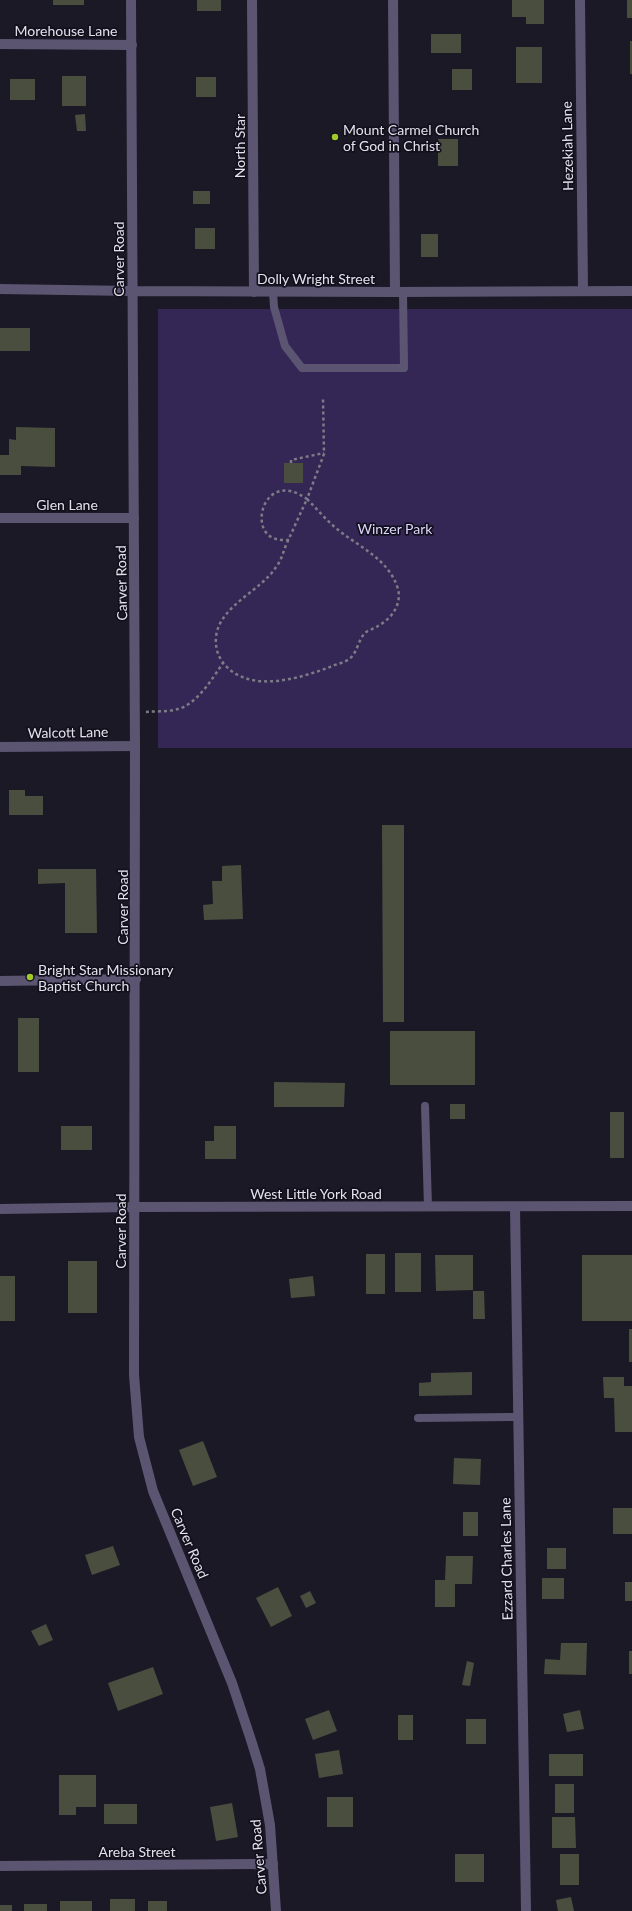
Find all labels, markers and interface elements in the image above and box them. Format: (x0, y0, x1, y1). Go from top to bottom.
street label: Morehouse Lane (15, 22, 117, 39)
street label: Hezekiah Lane (558, 101, 576, 191)
street label: North Star (231, 114, 248, 178)
place label: Mount Carmel Church of God in Christ (343, 121, 479, 154)
marker: Mount Carmel Church of God in Christ (330, 132, 340, 142)
street label: Carver Road (110, 221, 127, 297)
street label: Dolly Wright Street (257, 270, 375, 287)
street label: Glen Lane (36, 496, 98, 513)
park label: Winzer Park (358, 520, 433, 537)
street label: Carver Road (112, 545, 130, 621)
street label: Walcott Lane (27, 723, 109, 741)
street label: Carver Road (114, 869, 131, 945)
place label: Bright Star Missionary Baptist Church (38, 961, 174, 994)
marker: Bright Star Missionary Baptist Church (25, 972, 35, 982)
street label: West Little York Road (250, 1185, 382, 1202)
street label: Carver Road (112, 1193, 129, 1269)
street label: Ezzard Charles Lane (496, 1497, 516, 1621)
street label: Carver Road (167, 1505, 213, 1581)
street label: Carver Road (246, 1819, 270, 1895)
street label: Areba Street (99, 1843, 175, 1860)

